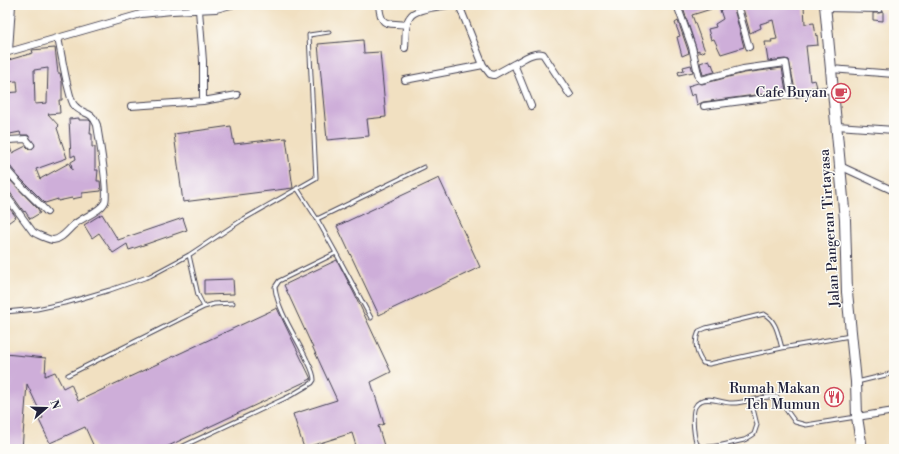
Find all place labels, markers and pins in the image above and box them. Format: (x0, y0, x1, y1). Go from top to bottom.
cafe icon: Cafe Buyan (830, 82, 852, 104)
place label: Cafe Buyan (756, 84, 828, 102)
place label: Rumah Makan Teh Mumun (729, 380, 821, 414)
restaurant icon: Rumah Makan Teh Mumun (823, 386, 845, 408)

